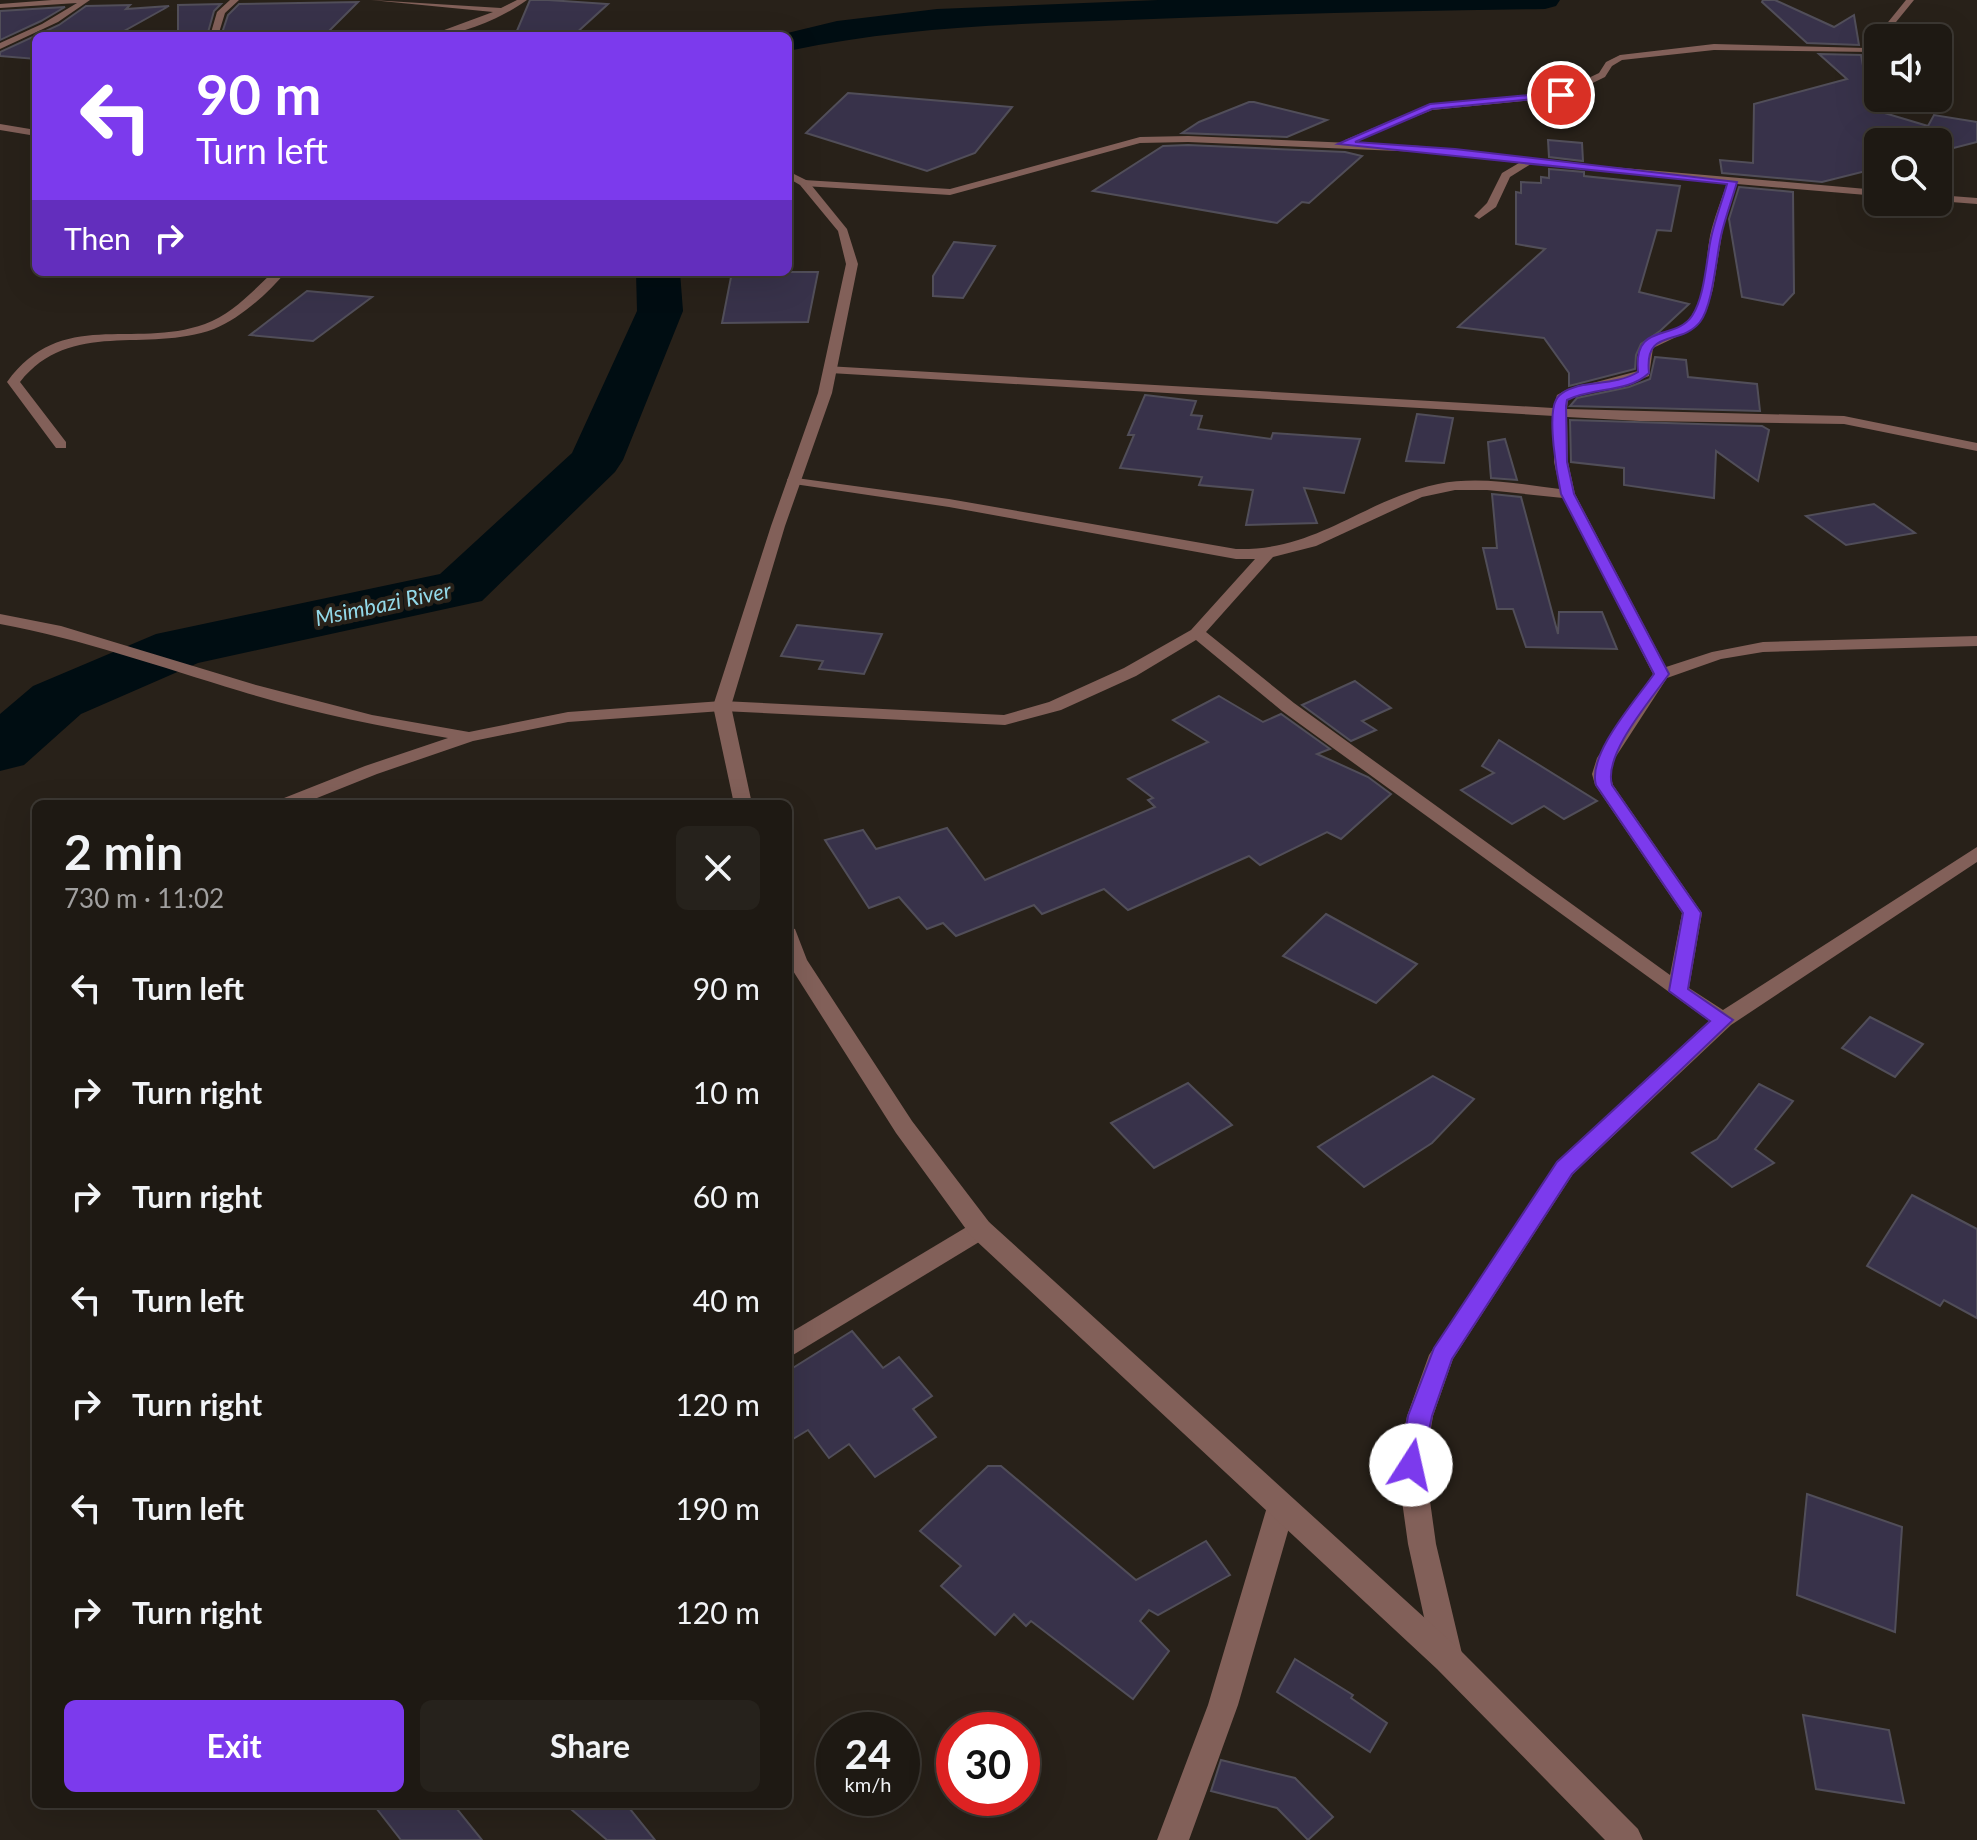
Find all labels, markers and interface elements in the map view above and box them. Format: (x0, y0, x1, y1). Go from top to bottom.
map controls (1864, 24, 1952, 216)
button: sound (1864, 24, 1952, 112)
text: 90 m (196, 60, 321, 127)
pin (1527, 61, 1595, 129)
icon: left (64, 64, 168, 168)
icon: arrive (1539, 73, 1583, 117)
text: Turn left (196, 128, 328, 172)
button: search (1864, 128, 1952, 216)
icon: right (147, 216, 191, 260)
text: Then (64, 220, 131, 256)
water label: Msimbazi River (312, 576, 454, 631)
text: 2 min (64, 823, 183, 880)
button: close (676, 826, 760, 910)
text: 730 m · 11:02 (64, 882, 224, 914)
icon: left (64, 966, 108, 1010)
text: Turn left (132, 970, 244, 1006)
text: 90 m (693, 970, 760, 1006)
icon: right (64, 1070, 108, 1114)
text: Turn right (132, 1074, 262, 1110)
text: 10 m (693, 1074, 760, 1110)
icon: right (64, 1174, 108, 1218)
text: Turn right (132, 1178, 262, 1214)
text: 60 m (693, 1178, 760, 1214)
icon: left (64, 1278, 108, 1322)
text: Turn left (132, 1282, 244, 1318)
text: 40 m (693, 1282, 760, 1318)
icon: right (64, 1382, 108, 1426)
text: Turn right (132, 1386, 262, 1422)
text: 120 m (675, 1386, 760, 1422)
position arrow (1369, 1423, 1453, 1507)
icon: left (64, 1486, 108, 1530)
text: Turn left (132, 1490, 244, 1526)
text: 190 m (675, 1490, 760, 1526)
icon: right (64, 1590, 108, 1634)
text: Turn right (132, 1594, 262, 1630)
text: 120 m (675, 1594, 760, 1630)
button: Exit (64, 1700, 404, 1792)
button: Share (420, 1700, 760, 1792)
speed limit sign: 30 (936, 1712, 1040, 1816)
text: 24 (845, 1730, 891, 1778)
text: km/h (845, 1772, 891, 1796)

